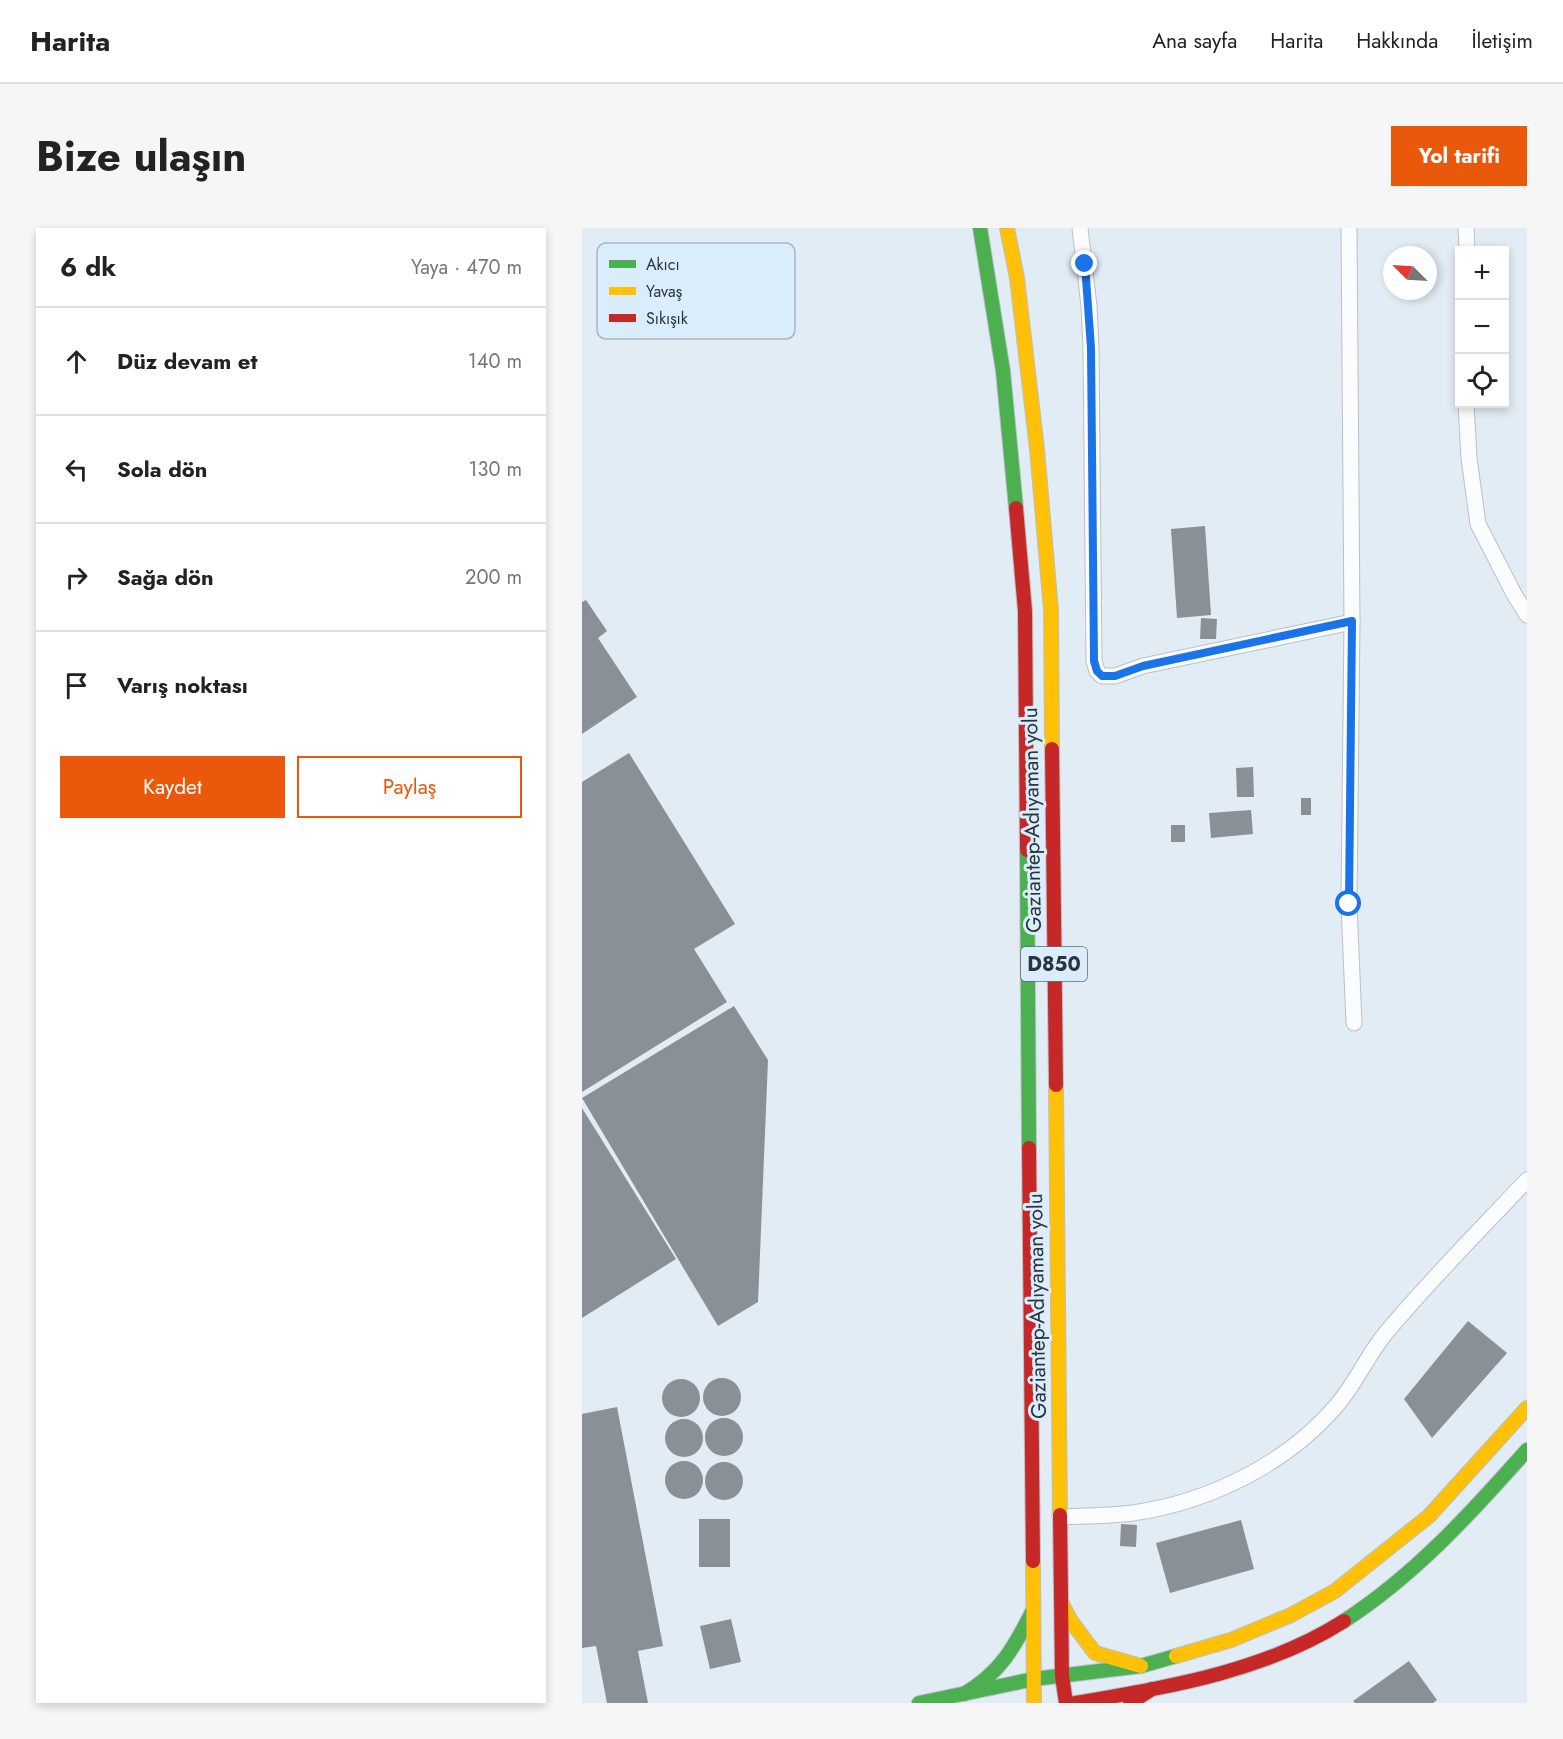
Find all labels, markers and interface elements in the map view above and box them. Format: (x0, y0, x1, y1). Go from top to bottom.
text: Harita (30, 21, 110, 62)
text: Ana sayfa (1152, 26, 1237, 56)
text: Harita (1270, 26, 1323, 56)
text: Hakkında (1356, 26, 1438, 56)
text: İletişim (1471, 26, 1533, 56)
text: Bize ulaşın (36, 126, 246, 187)
button: Yol tarifi (1391, 126, 1527, 186)
legend (597, 243, 795, 339)
north arrow (1383, 246, 1437, 300)
map controls (1455, 246, 1509, 408)
button: + (1455, 246, 1509, 300)
text: 6 dk (60, 248, 116, 286)
route end (1071, 250, 1097, 276)
text: Yaya · 470 m (411, 253, 522, 282)
text: Akıcı (646, 253, 680, 276)
text: Yavaş (646, 280, 682, 303)
button: − (1455, 300, 1509, 354)
text: Sıkışık (646, 307, 689, 330)
icon: ahead (60, 345, 93, 378)
text: Düz devam et (117, 345, 257, 377)
text: 140 m (468, 347, 522, 376)
button: locate (1455, 354, 1509, 408)
icon: left (60, 453, 93, 486)
text: Sola dön (117, 453, 207, 485)
text: 130 m (468, 455, 522, 484)
icon: right (60, 561, 93, 594)
text: Sağa dön (117, 561, 214, 593)
text: 200 m (465, 563, 522, 592)
icon: arrive (60, 669, 93, 702)
text: Varış noktası (117, 669, 248, 701)
street label: Gaziantep-Adıyaman yolu (1015, 707, 1049, 933)
button: Kaydet (60, 756, 285, 818)
button: Paylaş (297, 756, 522, 818)
route start (1335, 890, 1361, 916)
road number: D850 (1021, 947, 1087, 981)
street label: Gaziantep-Adıyaman yolu (1020, 1193, 1054, 1419)

